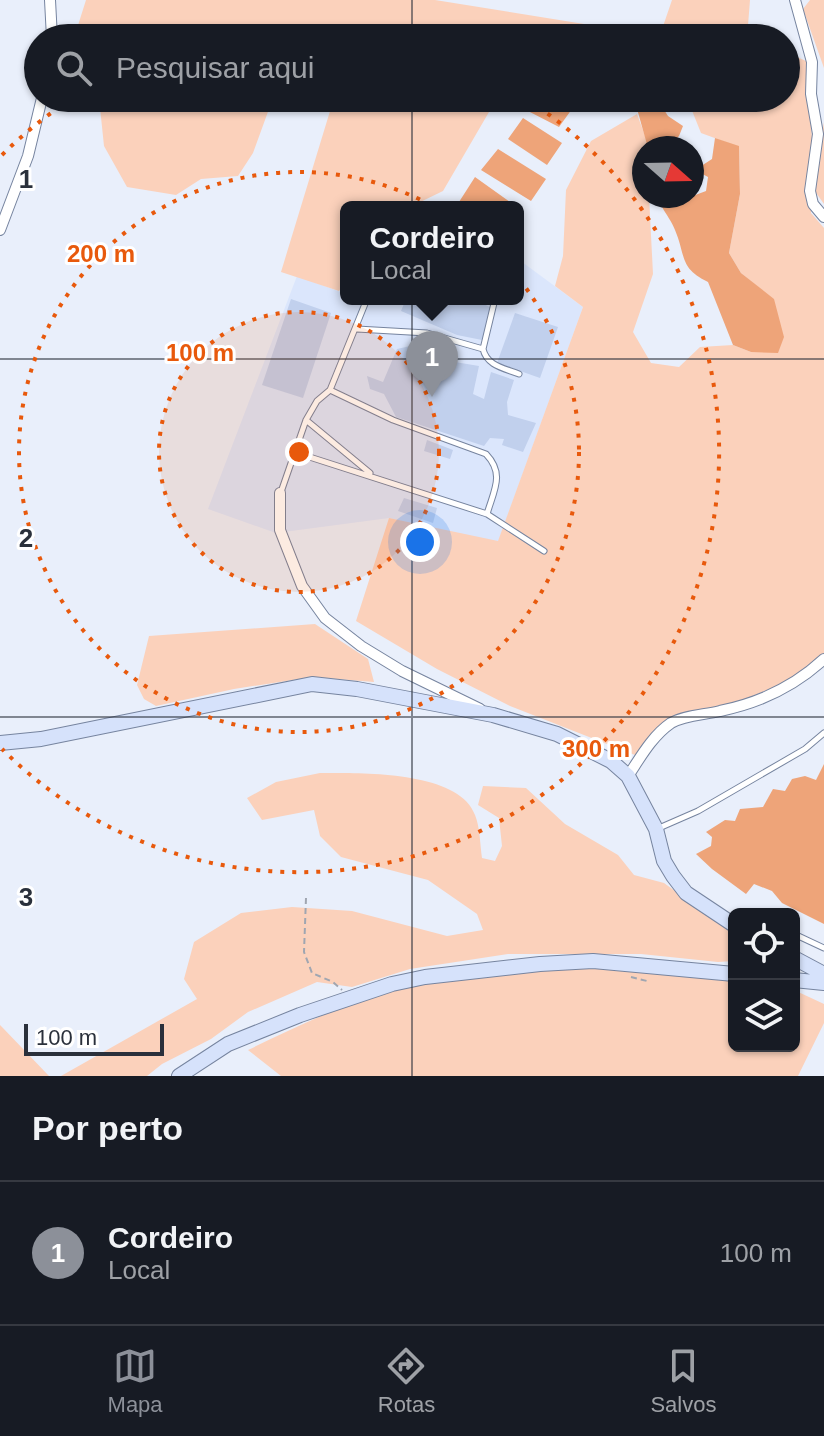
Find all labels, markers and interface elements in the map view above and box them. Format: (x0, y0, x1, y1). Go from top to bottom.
search box (24, 24, 800, 112)
icon: search (52, 46, 96, 90)
text: Pesquisar aqui (116, 51, 314, 84)
north arrow (632, 136, 704, 208)
text: 1 (19, 164, 33, 194)
popup (340, 201, 524, 305)
text: Cordeiro (369, 221, 495, 254)
text: 200 m (67, 240, 135, 267)
text: Local (369, 255, 432, 285)
pin: 1 (406, 331, 458, 397)
text: 100 m (166, 339, 234, 366)
centre of rings (285, 438, 313, 466)
your location (400, 522, 440, 562)
text: 2 (19, 523, 33, 553)
text: 300 m (562, 735, 630, 762)
text: 3 (19, 882, 33, 912)
map controls (728, 908, 800, 1052)
button: locate (728, 908, 800, 980)
button: layers (728, 980, 800, 1052)
scale bar (24, 1020, 164, 1056)
text: 100 m (36, 1025, 97, 1050)
text: Por perto (32, 1109, 183, 1147)
text: Cordeiro (108, 1221, 233, 1254)
text: 1 (51, 1238, 65, 1268)
text: 100 m (720, 1238, 792, 1268)
text: Local (108, 1255, 170, 1285)
tab: Mapa (108, 1344, 163, 1418)
tab: Rotas (378, 1344, 435, 1418)
tab: Salvos (650, 1344, 716, 1418)

